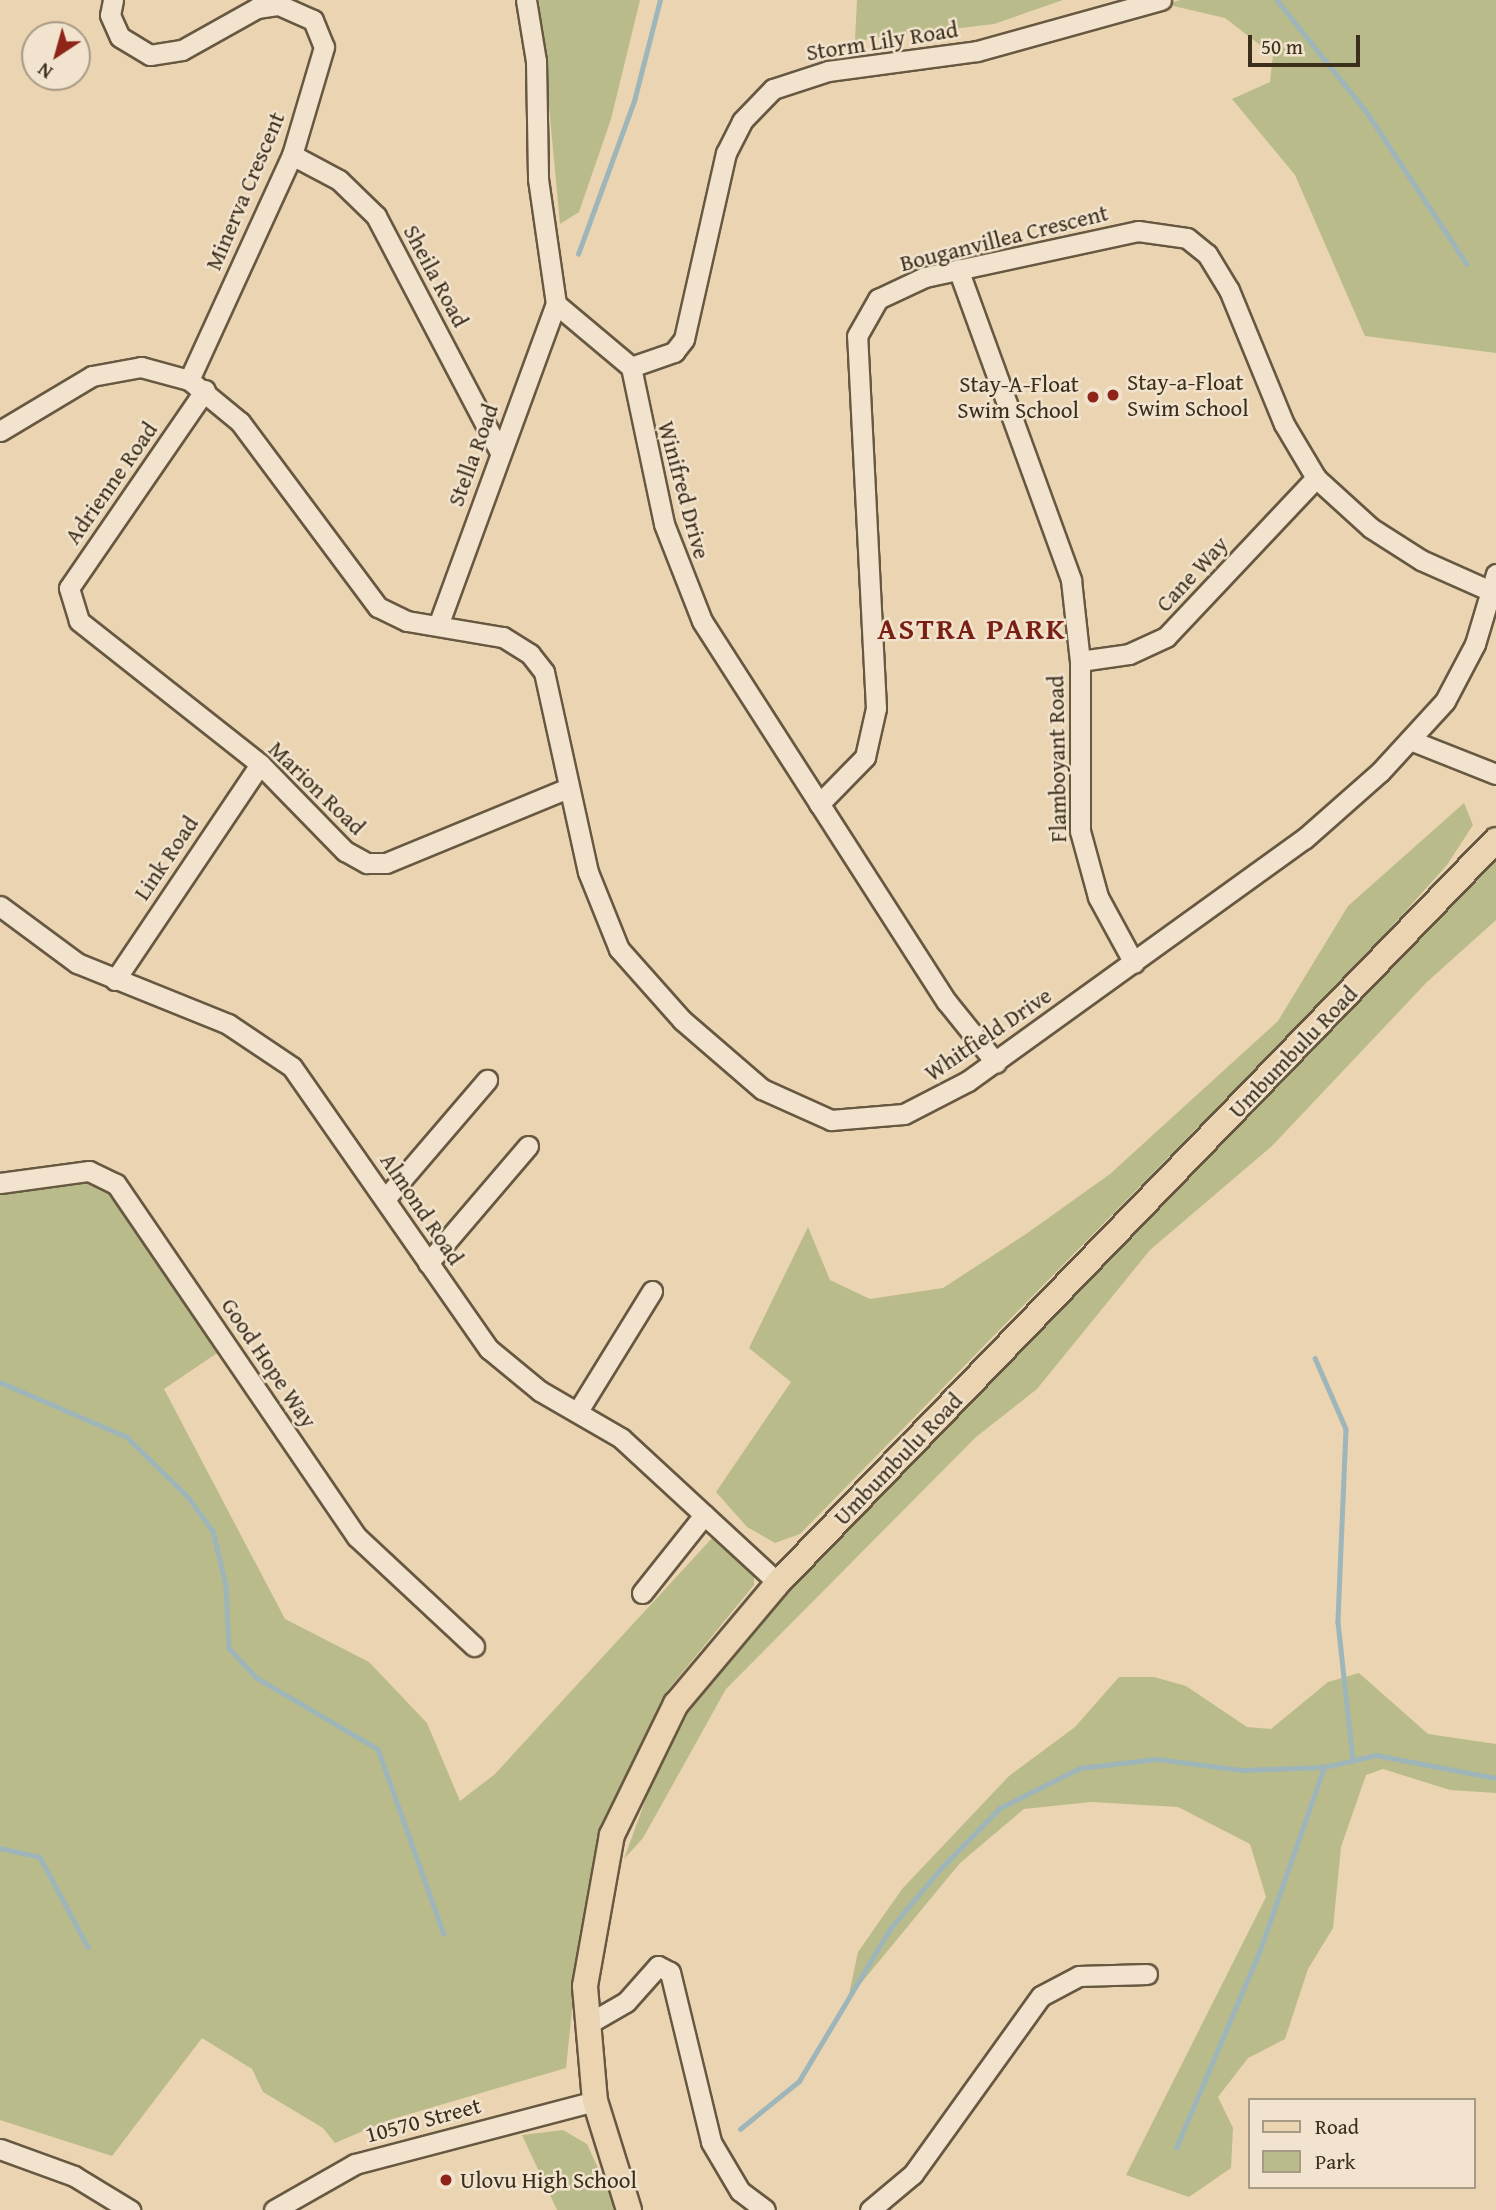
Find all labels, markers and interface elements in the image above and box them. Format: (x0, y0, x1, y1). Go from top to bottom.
street label: Storm Lily Road (804, 15, 960, 67)
north arrow (21, 21, 91, 91)
scale bar (1251, 21, 1363, 65)
text: 50 m (1261, 31, 1303, 62)
text: N (31, 56, 58, 86)
street label: Minerva Crescent (199, 108, 291, 274)
street label: Bouganvillea Crescent (897, 199, 1111, 277)
street label: Sheila Road (398, 220, 474, 332)
place label: Stay-a-Float Swim School (1127, 368, 1249, 422)
place label: Stay-A-Float Swim School (957, 370, 1079, 424)
marker: Stay-a-Float Swim School (1105, 387, 1121, 403)
marker: Stay-A-Float Swim School (1085, 389, 1101, 405)
street label: Stella Road (442, 400, 504, 510)
street label: Adrienne Road (59, 417, 163, 549)
street label: Winifred Drive (652, 418, 716, 562)
street label: Cane Way (1150, 531, 1234, 617)
district label: ASTRA PARK (879, 610, 1065, 646)
street label: Flamboyant Road (1042, 675, 1072, 843)
street label: Marion Road (263, 735, 371, 841)
street label: Link Road (128, 811, 204, 905)
street label: Umbumbulu Road (1223, 980, 1363, 1124)
street label: Whitfield Drive (919, 981, 1057, 1087)
street label: Almond Road (374, 1148, 470, 1270)
street label: Good Hope Way (215, 1293, 323, 1433)
street label: Umbumbulu Road (828, 1387, 968, 1531)
street label: 10570 Street (362, 2091, 484, 2149)
legend (1248, 2098, 1475, 2189)
text: Road (1315, 2111, 1359, 2142)
text: Park (1315, 2146, 1356, 2177)
place label: Ulovu High School (460, 2166, 637, 2194)
marker: Ulovu High School (438, 2172, 454, 2188)

